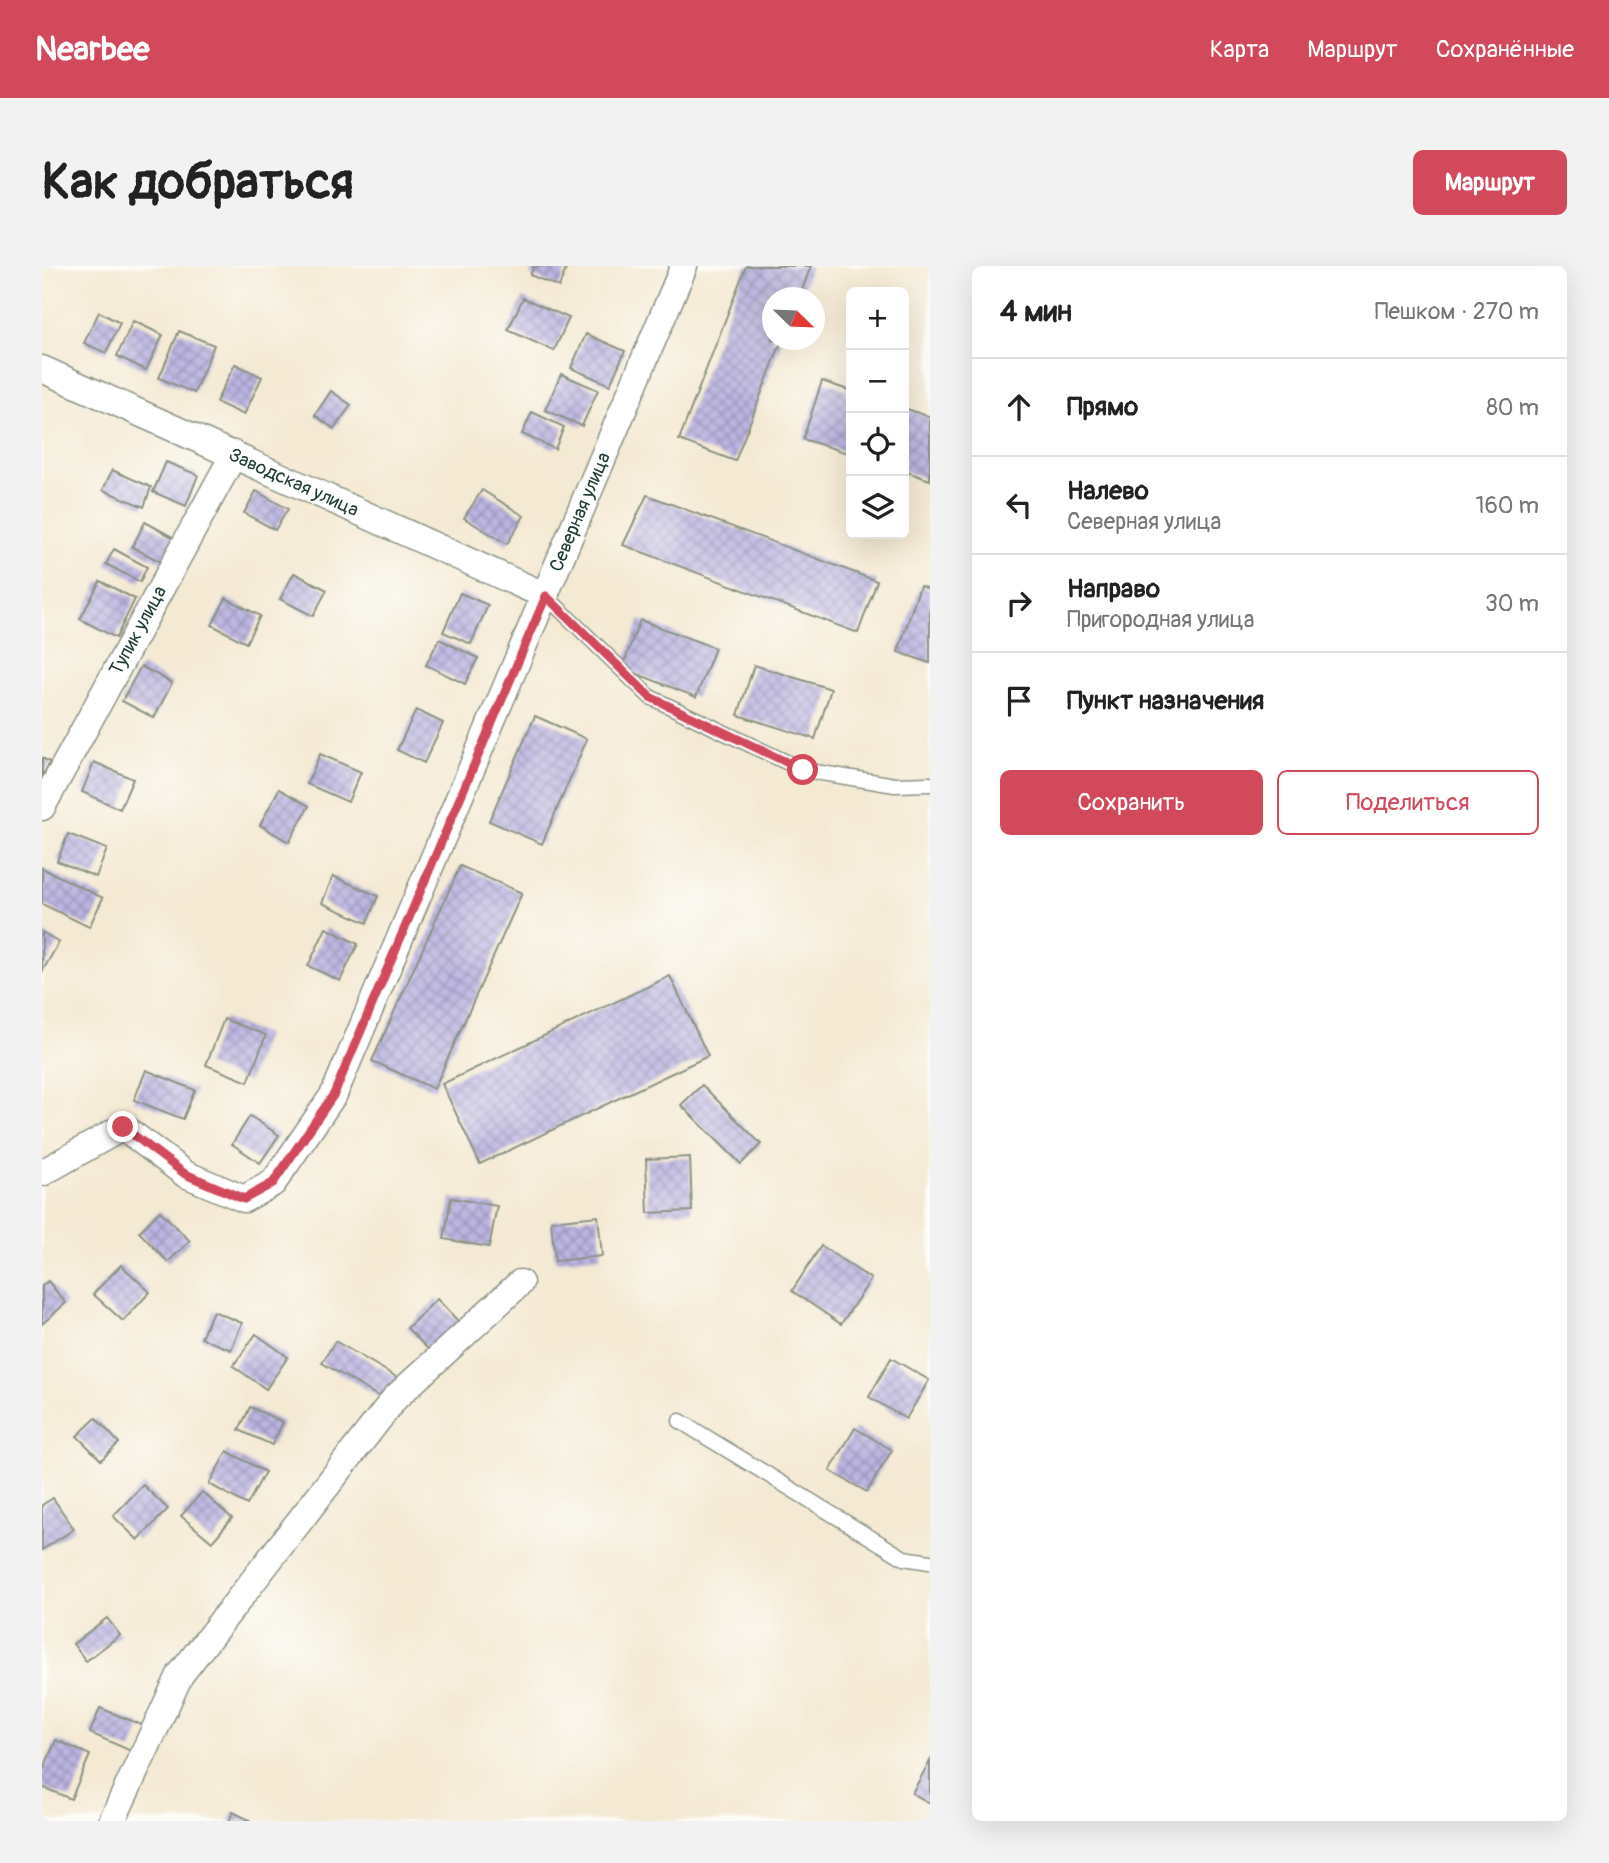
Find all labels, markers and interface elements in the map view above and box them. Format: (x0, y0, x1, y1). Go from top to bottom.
text: Nearbee (35, 29, 149, 70)
text: Карта (1210, 35, 1269, 64)
text: Маршрут (1307, 35, 1398, 64)
text: Сохранённые (1436, 35, 1574, 64)
button: Маршрут (1413, 150, 1567, 215)
text: Как добраться (42, 152, 354, 213)
north arrow (762, 287, 825, 350)
map controls (846, 287, 909, 539)
button: + (846, 287, 909, 350)
text: 4 мин (1000, 293, 1072, 330)
text: Пешком · 270 m (1375, 297, 1539, 326)
button: − (846, 350, 909, 413)
icon: ahead (1000, 388, 1038, 426)
text: Прямо (1067, 391, 1138, 423)
text: 80 m (1486, 393, 1539, 422)
button: locate (846, 413, 909, 476)
street label: Заводская улица (225, 443, 363, 522)
street label: Северная улица (544, 448, 616, 575)
text: Налево (1067, 475, 1149, 507)
button: layers (846, 476, 909, 539)
icon: left (1000, 486, 1038, 524)
text: 160 m (1475, 491, 1539, 520)
text: Северная улица (1067, 507, 1221, 536)
text: Направо (1067, 573, 1160, 605)
street label: Тупик улица (104, 581, 172, 679)
icon: right (1000, 584, 1038, 622)
text: 30 m (1485, 589, 1539, 618)
text: Пригородная улица (1067, 605, 1254, 634)
icon: arrive (1000, 682, 1038, 720)
text: Пункт назначения (1067, 685, 1264, 717)
route start (787, 754, 818, 785)
button: Сохранить (1000, 770, 1263, 835)
button: Поделиться (1277, 770, 1539, 835)
route end (107, 1111, 138, 1142)

